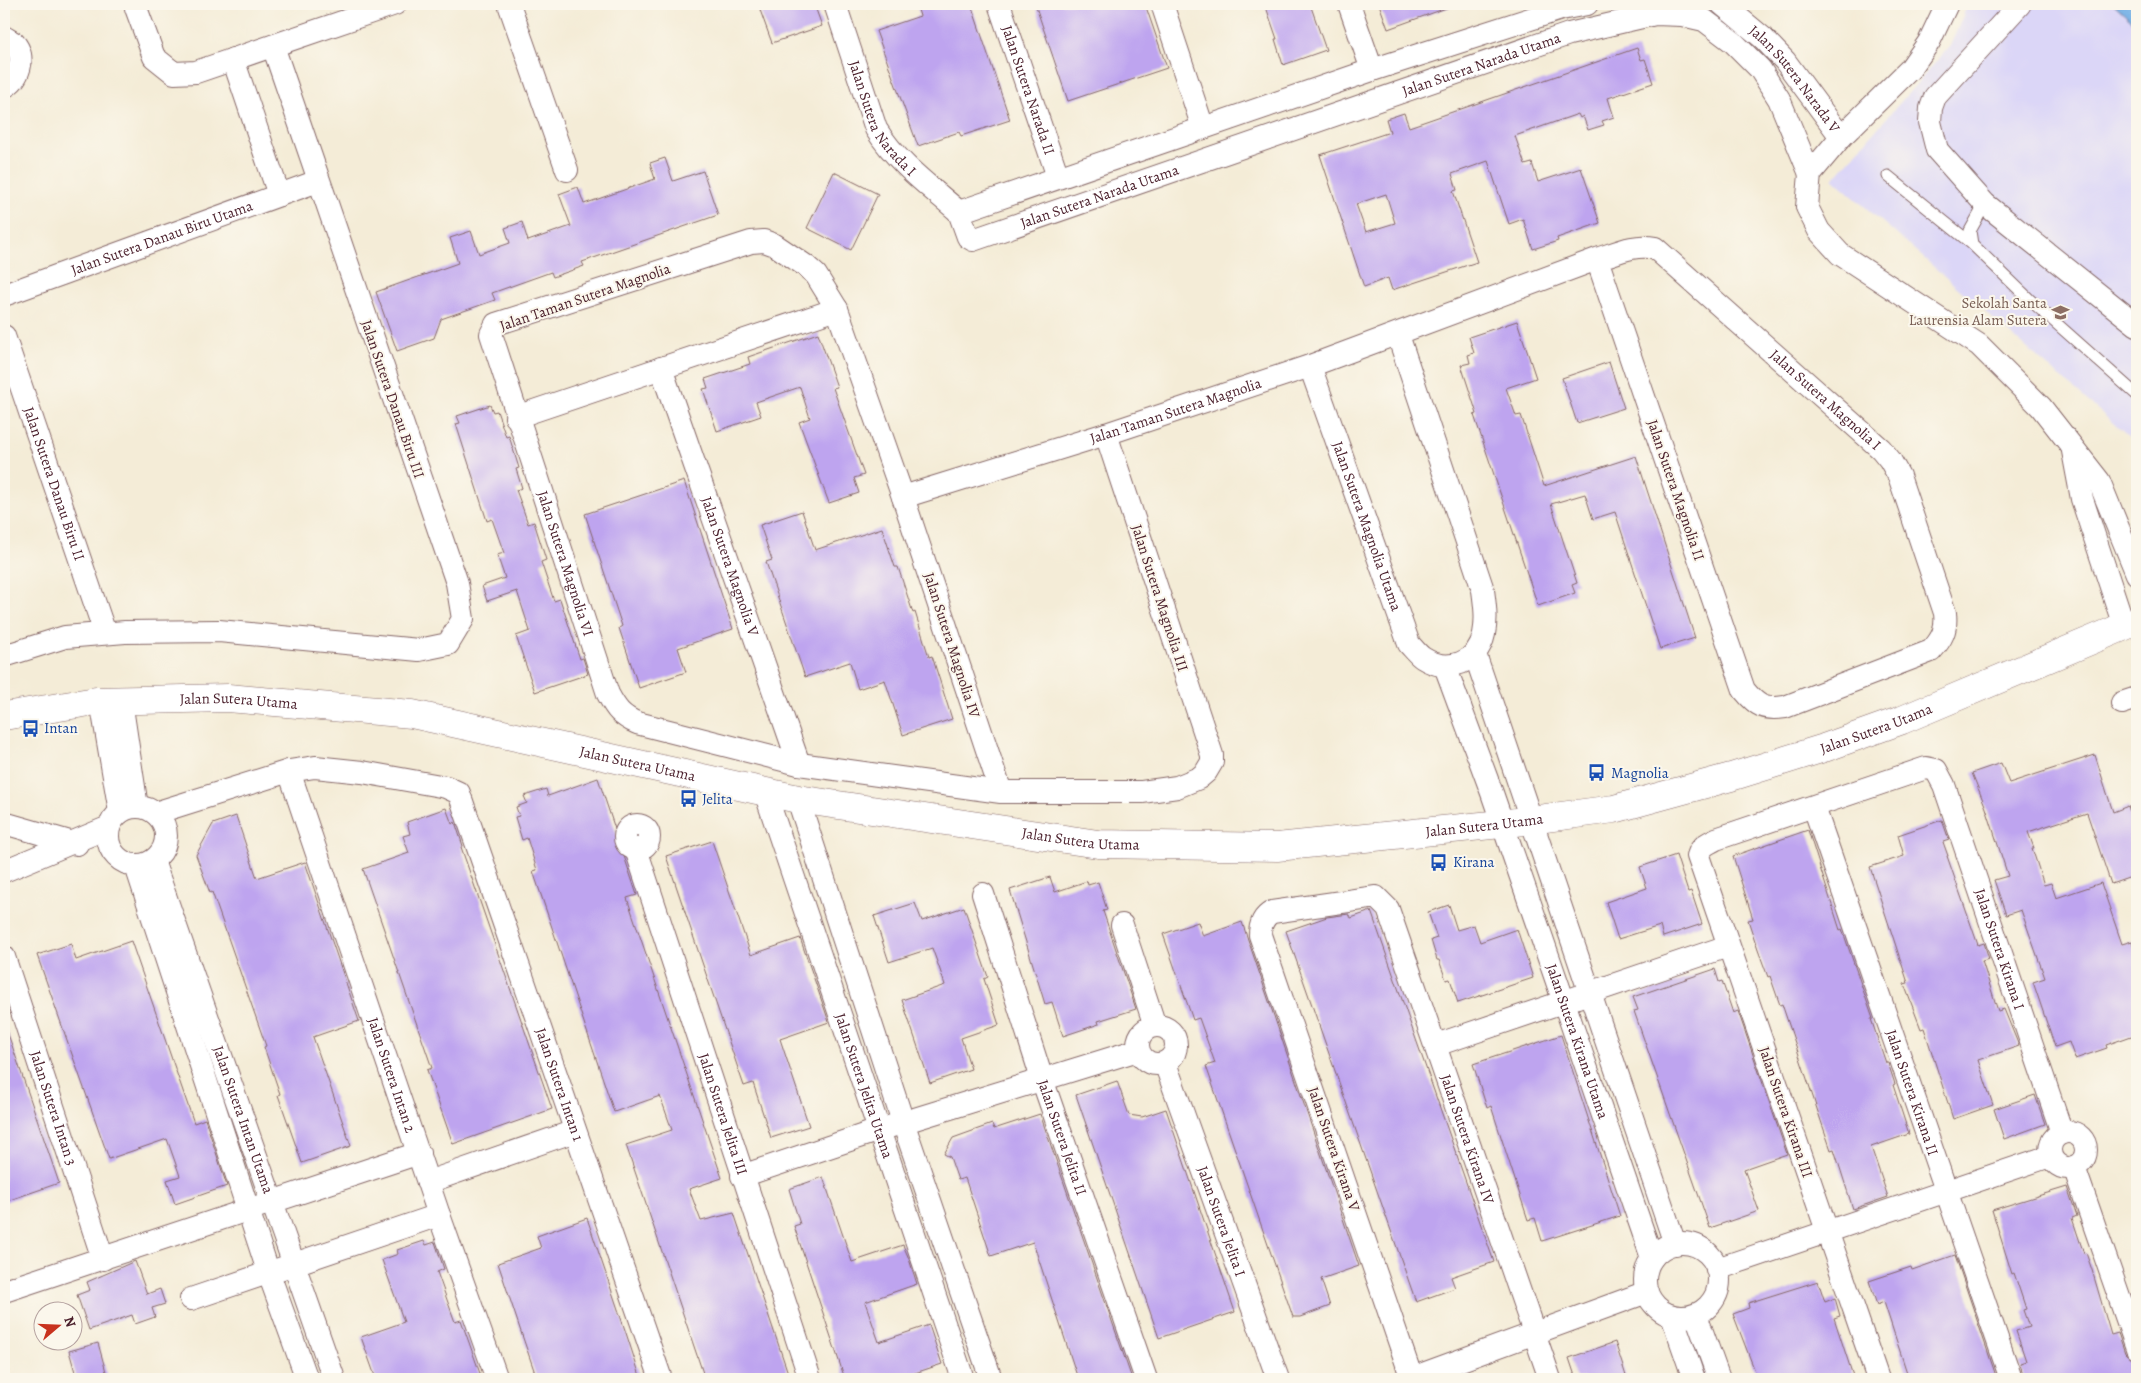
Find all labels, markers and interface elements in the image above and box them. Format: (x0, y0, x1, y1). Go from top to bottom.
street label: Jalan Sutera Narada V (1745, 21, 1845, 138)
street label: Jalan Sutera Narada II (997, 23, 1060, 158)
street label: Jalan Sutera Narada Utama (1399, 28, 1563, 101)
street label: Jalan Sutera Narada I (844, 58, 921, 181)
street label: Jalan Sutera Narada Utama (1017, 160, 1181, 233)
street label: Jalan Sutera Danau Biru Utama (68, 195, 256, 280)
street label: Jalan Taman Sutera Magnolia (497, 258, 673, 336)
place label: Sekolah Santa Laurensia Alam Sutera (1909, 293, 2047, 330)
school or university icon: Sekolah Santa Laurensia Alam Sutera (2051, 302, 2071, 322)
street label: Jalan Sutera Danau Biru III (356, 317, 430, 481)
street label: Jalan Sutera Magnolia I (1766, 345, 1886, 455)
street label: Jalan Taman Sutera Magnolia (1087, 373, 1264, 448)
street label: Jalan Sutera Danau Biru II (19, 404, 90, 563)
street label: Jalan Sutera Magnolia II (1642, 417, 1710, 563)
street label: Jalan Sutera Magnolia Utama (1328, 438, 1406, 614)
street label: Jalan Sutera Magnolia VI (533, 488, 599, 639)
street label: Jalan Sutera Magnolia V (697, 494, 764, 640)
street label: Jalan Sutera Magnolia III (1127, 522, 1193, 674)
street label: Jalan Sutera Magnolia IV (919, 570, 985, 721)
street label: Jalan Sutera Utama (179, 688, 299, 714)
street label: Jalan Sutera Utama (1818, 698, 1935, 759)
bus stop icon: Intan (20, 718, 40, 738)
place label: Intan (44, 718, 78, 738)
street label: Jalan Sutera Utama (578, 741, 698, 786)
bus stop icon: Magnolia (1587, 763, 1607, 783)
place label: Magnolia (1611, 763, 1669, 783)
bus stop icon: Jelita (678, 789, 698, 809)
place label: Jelita (702, 789, 733, 809)
street label: Jalan Sutera Utama (1424, 809, 1544, 842)
street label: Jalan Sutera Utama (1021, 823, 1140, 855)
bus stop icon: Kirana (1429, 852, 1449, 872)
place label: Kirana (1453, 852, 1494, 872)
street label: Jalan Sutera Kirana I (1970, 886, 2029, 1012)
street label: Jalan Sutera Kirana Utama (1541, 961, 1613, 1122)
street label: Jalan Sutera Jelita Utama (830, 1010, 898, 1161)
street label: Jalan Sutera Intan 2 (363, 1015, 421, 1135)
street label: Jalan Sutera Intan 1 (531, 1025, 588, 1144)
street label: Jalan Sutera Kirana II (1881, 1027, 1943, 1158)
street label: Jalan Sutera Intan Utama (208, 1043, 278, 1196)
street label: Jalan Sutera Kirana III (1754, 1044, 1818, 1180)
street label: Jalan Sutera Intan 3 (25, 1048, 82, 1168)
street label: Jalan Sutera Jelita III (694, 1051, 752, 1177)
street label: Jalan Sutera Kirana IV (1436, 1072, 1499, 1207)
street label: Jalan Sutera Jelita II (1033, 1077, 1092, 1198)
street label: Jalan Sutera Kirana V (1303, 1084, 1365, 1215)
street label: Jalan Sutera Jelita I (1193, 1163, 1251, 1279)
north arrow (32, 1300, 82, 1350)
text: N (59, 1314, 80, 1330)

